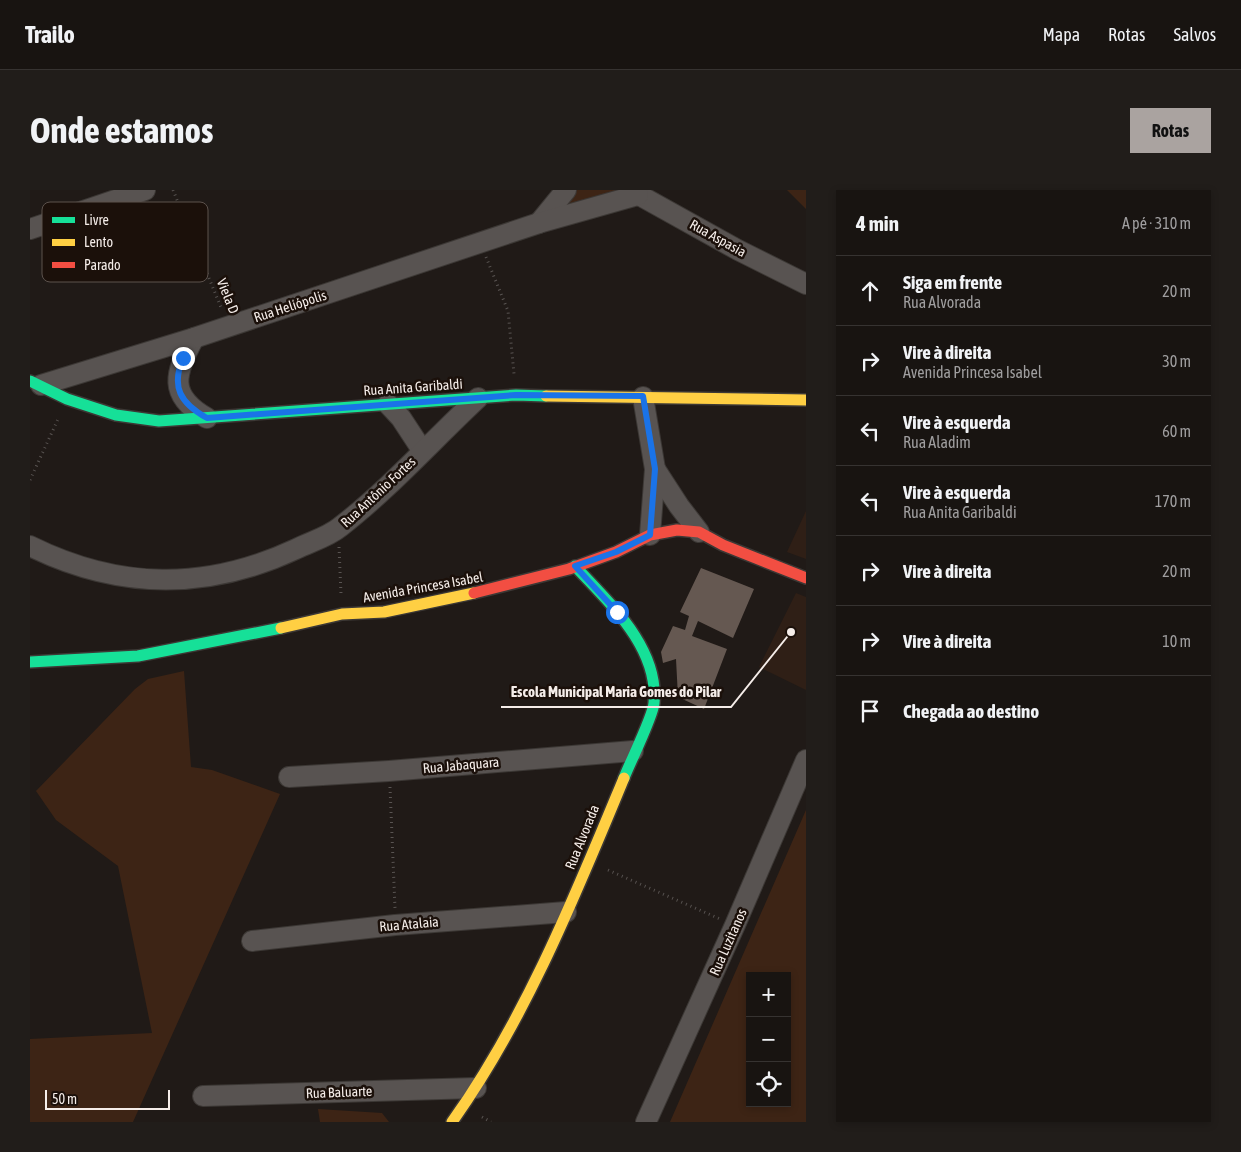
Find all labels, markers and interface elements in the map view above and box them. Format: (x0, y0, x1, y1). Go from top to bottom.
text: Trailo (25, 21, 75, 48)
text: Mapa (1043, 24, 1080, 45)
text: Rotas (1108, 24, 1145, 45)
text: Salvos (1173, 24, 1216, 45)
button: Rotas (1130, 108, 1211, 153)
text: Onde estamos (30, 110, 213, 150)
legend (42, 202, 208, 282)
text: 4 min (856, 211, 899, 235)
text: Livre (84, 212, 109, 228)
text: A pé · 310 m (1122, 214, 1191, 232)
street label: Rua Aspasia (687, 216, 749, 260)
text: Lento (84, 234, 113, 250)
text: Parado (84, 257, 121, 273)
text: Siga em frente (903, 271, 1002, 293)
street label: Viela D (214, 276, 242, 316)
icon: ahead (856, 277, 884, 305)
text: 20 m (1162, 282, 1191, 300)
street label: Rua Heliópolis (252, 287, 328, 325)
text: Rua Alvorada (903, 293, 981, 311)
text: Vire à direita (903, 341, 991, 363)
route end (172, 347, 195, 370)
icon: right (856, 347, 884, 375)
text: 30 m (1162, 352, 1191, 370)
text: Avenida Princesa Isabel (903, 363, 1042, 381)
street label: Rua Anita Garibaldi (363, 376, 463, 398)
text: Vire à esquerda (903, 411, 1011, 433)
icon: left (856, 417, 884, 445)
text: 60 m (1162, 422, 1191, 440)
text: Rua Aladim (903, 433, 971, 451)
street label: Rua Antônio Fortes (337, 453, 419, 531)
text: Vire à esquerda (903, 481, 1011, 503)
icon: left (856, 487, 884, 515)
text: 170 m (1155, 492, 1191, 510)
text: Rua Anita Garibaldi (903, 503, 1017, 521)
icon: right (856, 557, 884, 585)
text: Vire à direita (903, 560, 991, 582)
text: 20 m (1162, 562, 1191, 580)
street label: Avenida Princesa Isabel (362, 569, 485, 605)
route start (606, 601, 629, 624)
icon: right (856, 627, 884, 655)
text: Vire à direita (903, 630, 991, 652)
text: 10 m (1162, 632, 1191, 650)
callout: Escola Municipal Maria Gomes do Pilar (501, 677, 731, 707)
text: Escola Municipal Maria Gomes do Pilar (511, 683, 722, 700)
icon: arrive (856, 697, 884, 725)
text: Chegada ao destino (903, 700, 1039, 722)
street label: Rua Jabaquara (422, 754, 500, 776)
street label: Rua Alvorada (562, 802, 602, 872)
street label: Rua Luzitanos (706, 906, 750, 978)
street label: Rua Atalaia (379, 913, 439, 935)
map controls (746, 972, 791, 1107)
button: + (746, 972, 791, 1017)
button: − (746, 1017, 791, 1062)
button: locate (746, 1062, 791, 1107)
street label: Rua Baluarte (305, 1083, 373, 1101)
scale bar (45, 1087, 170, 1110)
text: 50 m (52, 1091, 77, 1107)

